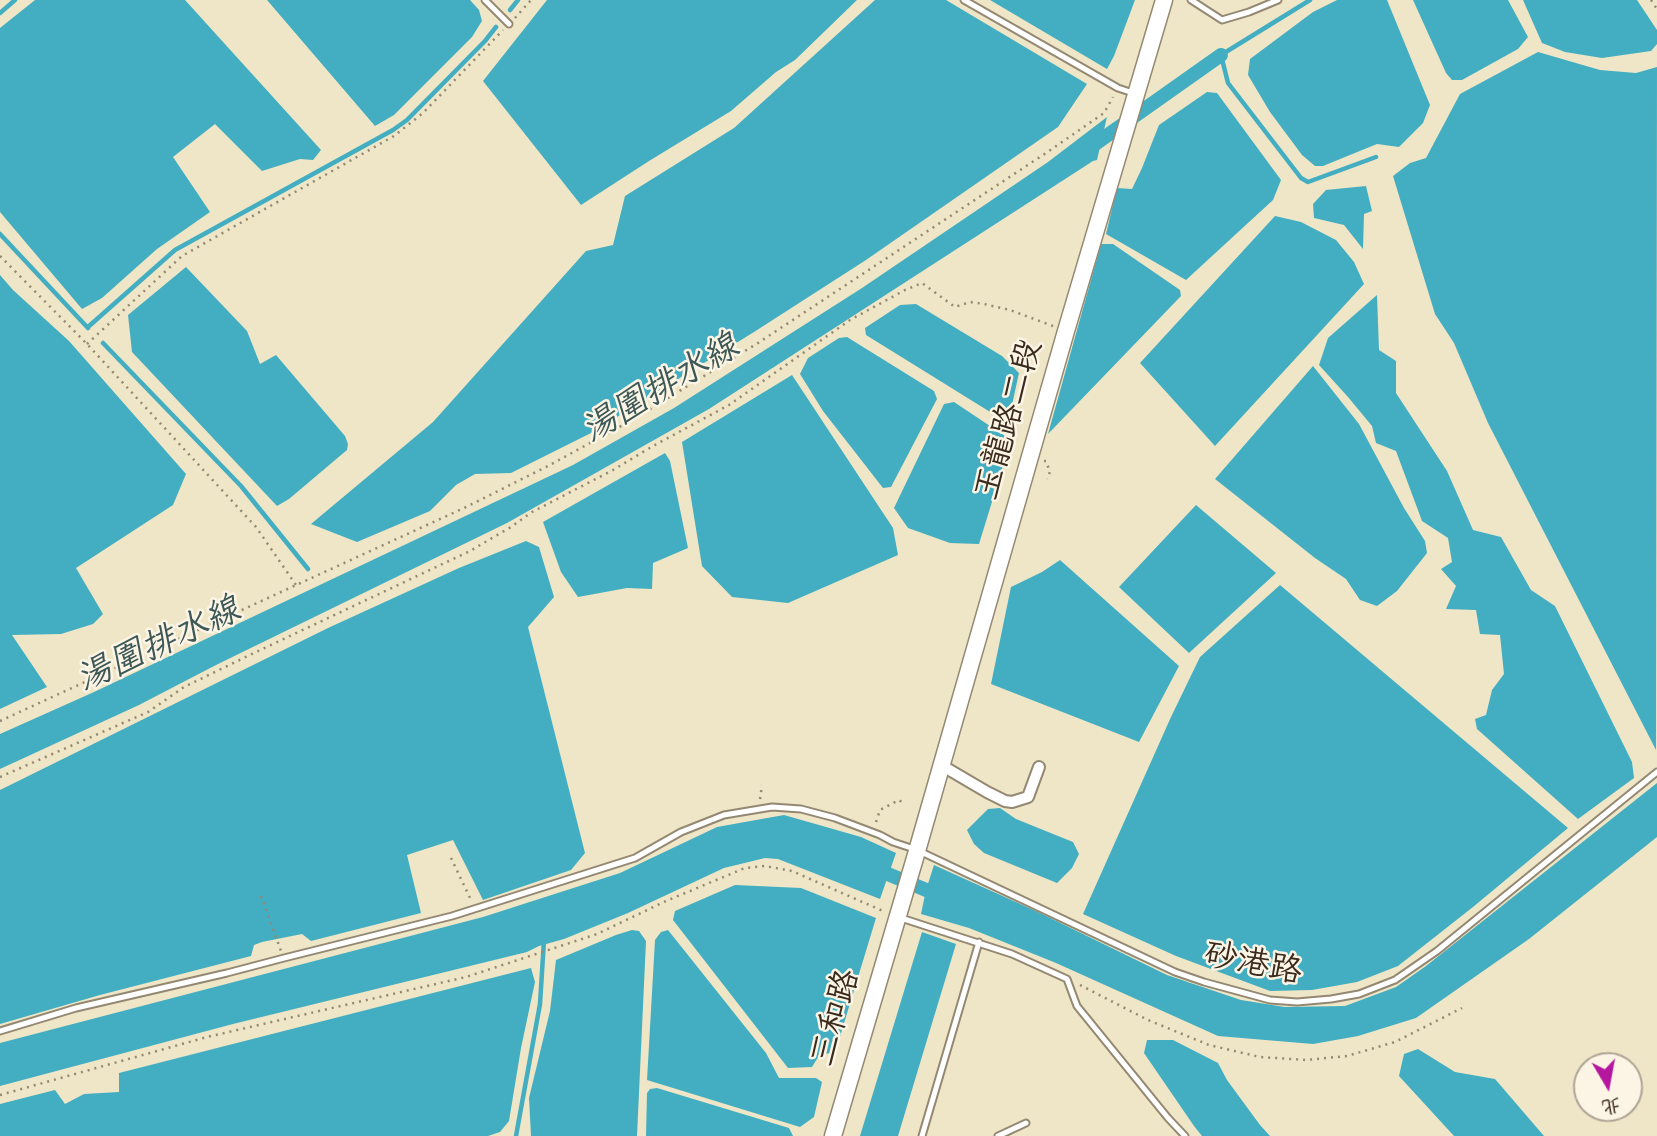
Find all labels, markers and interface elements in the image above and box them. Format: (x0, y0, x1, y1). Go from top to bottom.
water label: 湯圍排水線 (575, 326, 747, 452)
street label: 玉龍路二段 (967, 335, 1051, 505)
water label: 湯圍排水線 (71, 589, 247, 701)
street label: 砂港路 (1201, 935, 1305, 993)
street label: 三和路 (803, 965, 869, 1071)
north arrow (1573, 1052, 1643, 1122)
text: 北 (1600, 1092, 1623, 1119)

